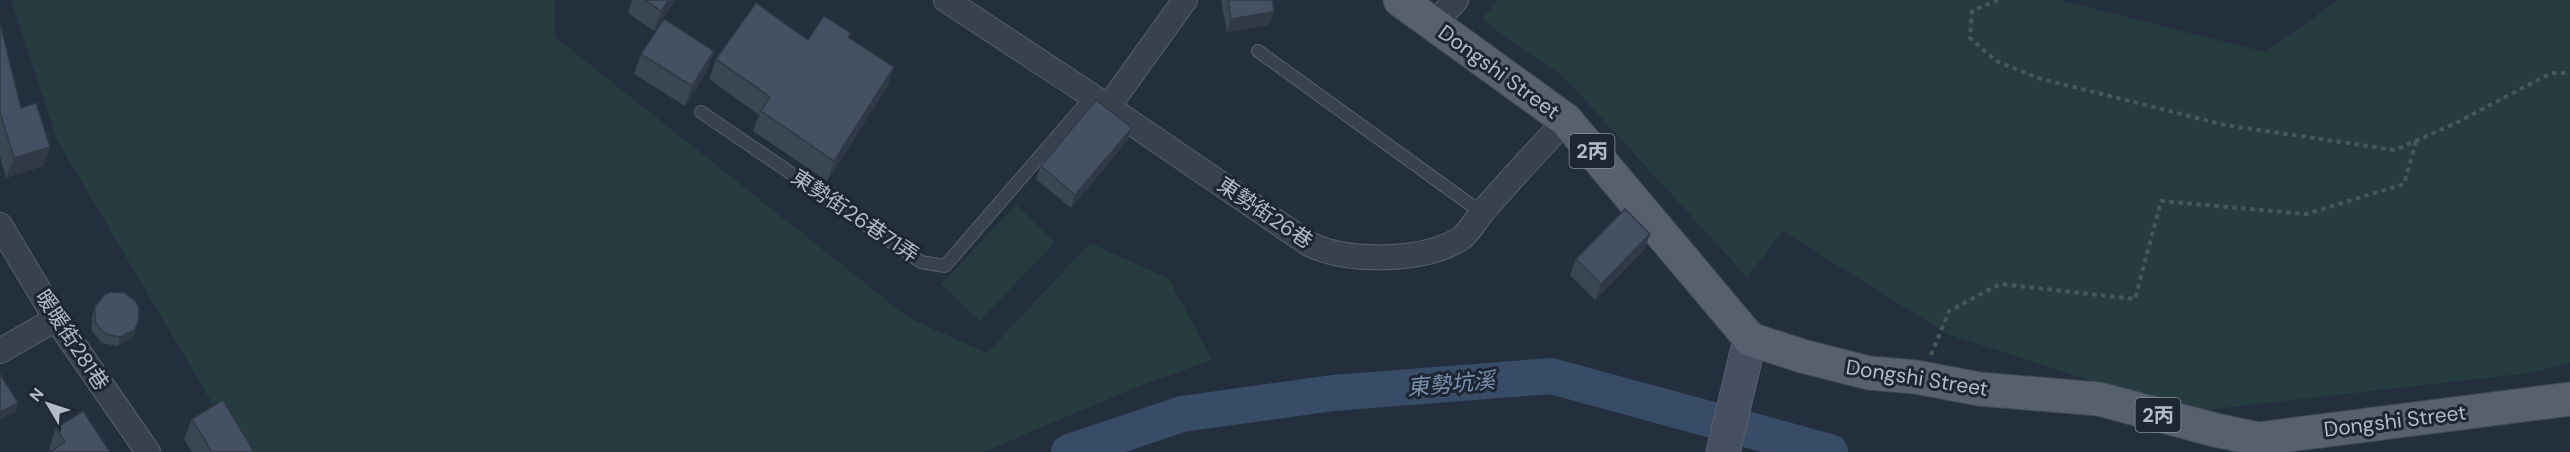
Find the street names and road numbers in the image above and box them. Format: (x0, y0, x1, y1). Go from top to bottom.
street label: Dongshi Street (1433, 19, 1565, 125)
road number: 2丙 (1570, 134, 1614, 168)
street label: 東勢街26巷71弄 (786, 163, 924, 269)
street label: 東勢街26巷 (1212, 171, 1318, 255)
street label: 暖暖街281巷 (29, 284, 115, 396)
street label: Dongshi Street (1844, 353, 1990, 403)
road number: 2丙 (2136, 398, 2180, 432)
street label: Dongshi Street (2322, 398, 2468, 444)

